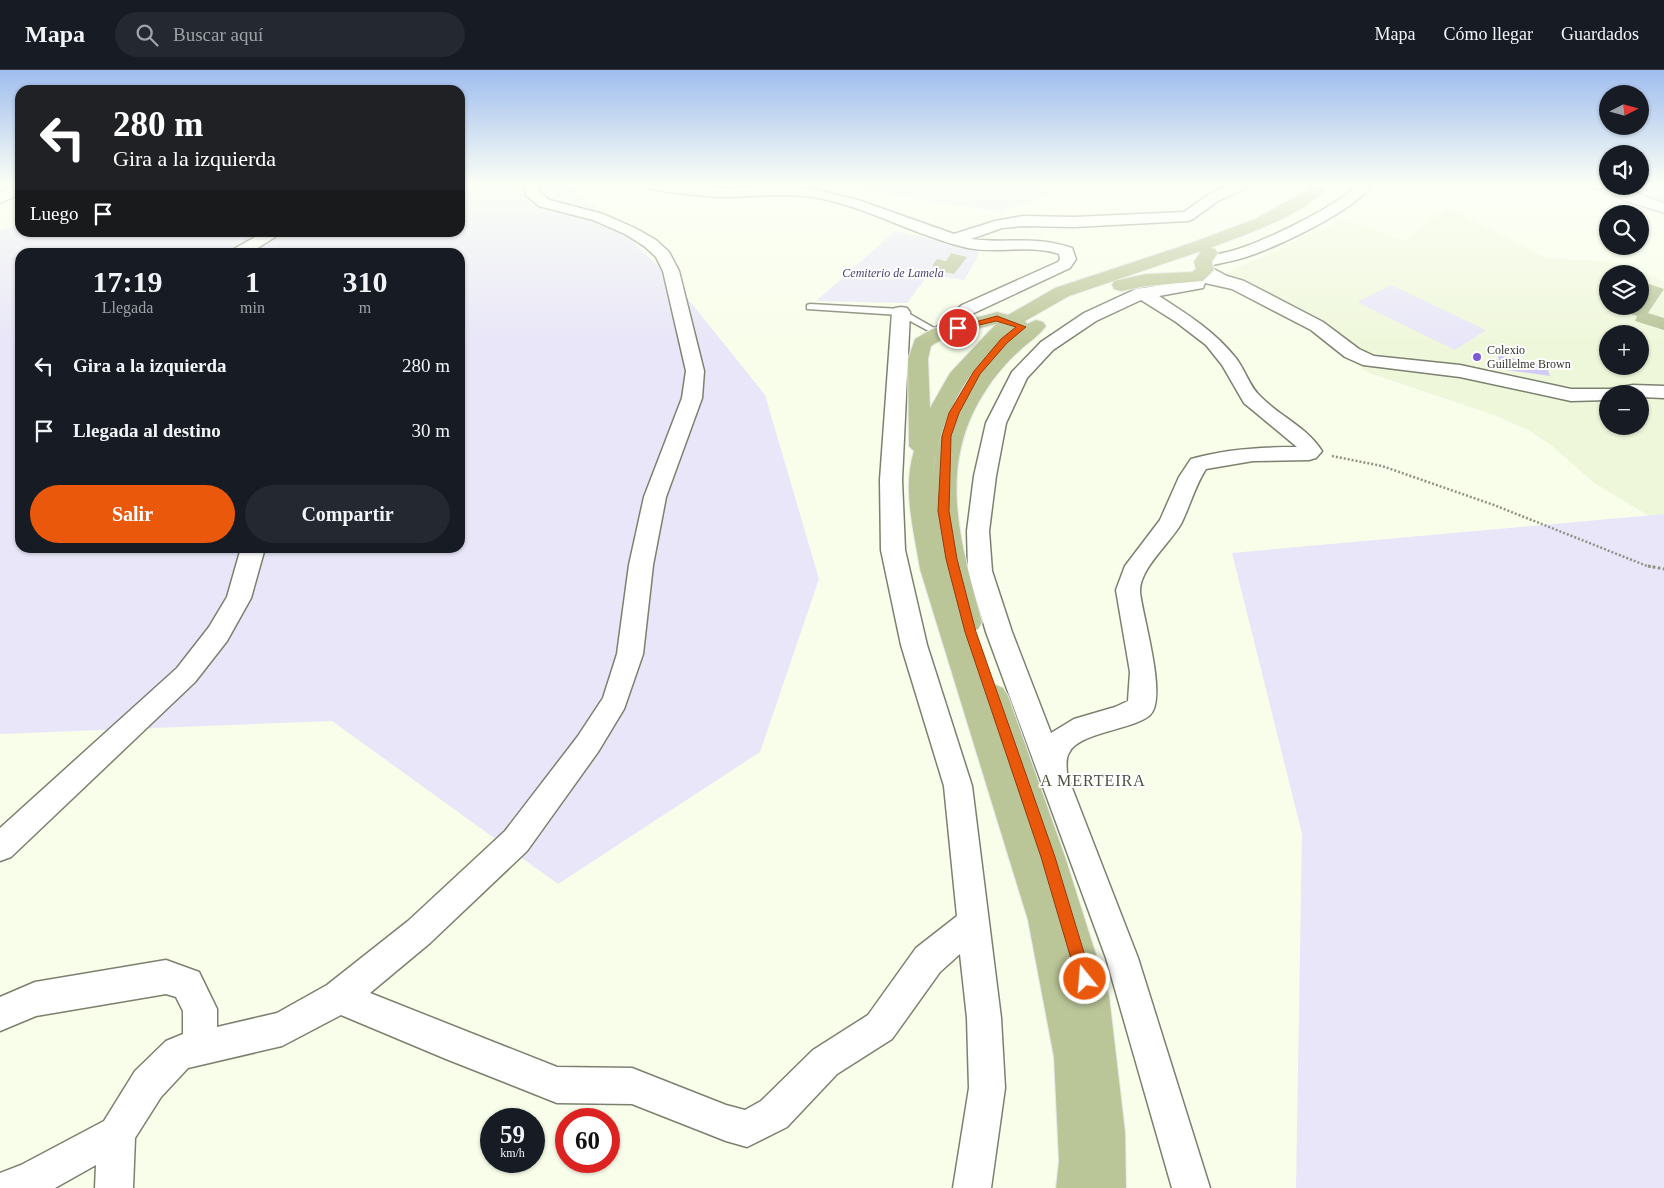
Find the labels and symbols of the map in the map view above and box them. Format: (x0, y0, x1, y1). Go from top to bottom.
north arrow (1599, 85, 1649, 135)
park label: Cemiterio de Lamela (842, 266, 944, 280)
pin (937, 307, 979, 349)
place label: Colexio Guillelme Brown (1487, 343, 1571, 371)
marker: Colexio Guillelme Brown (1471, 351, 1483, 363)
district label: A MERTEIRA (1040, 772, 1146, 789)
position arrow (1058, 952, 1110, 1004)
speed limit sign: 60 (555, 1108, 620, 1173)

